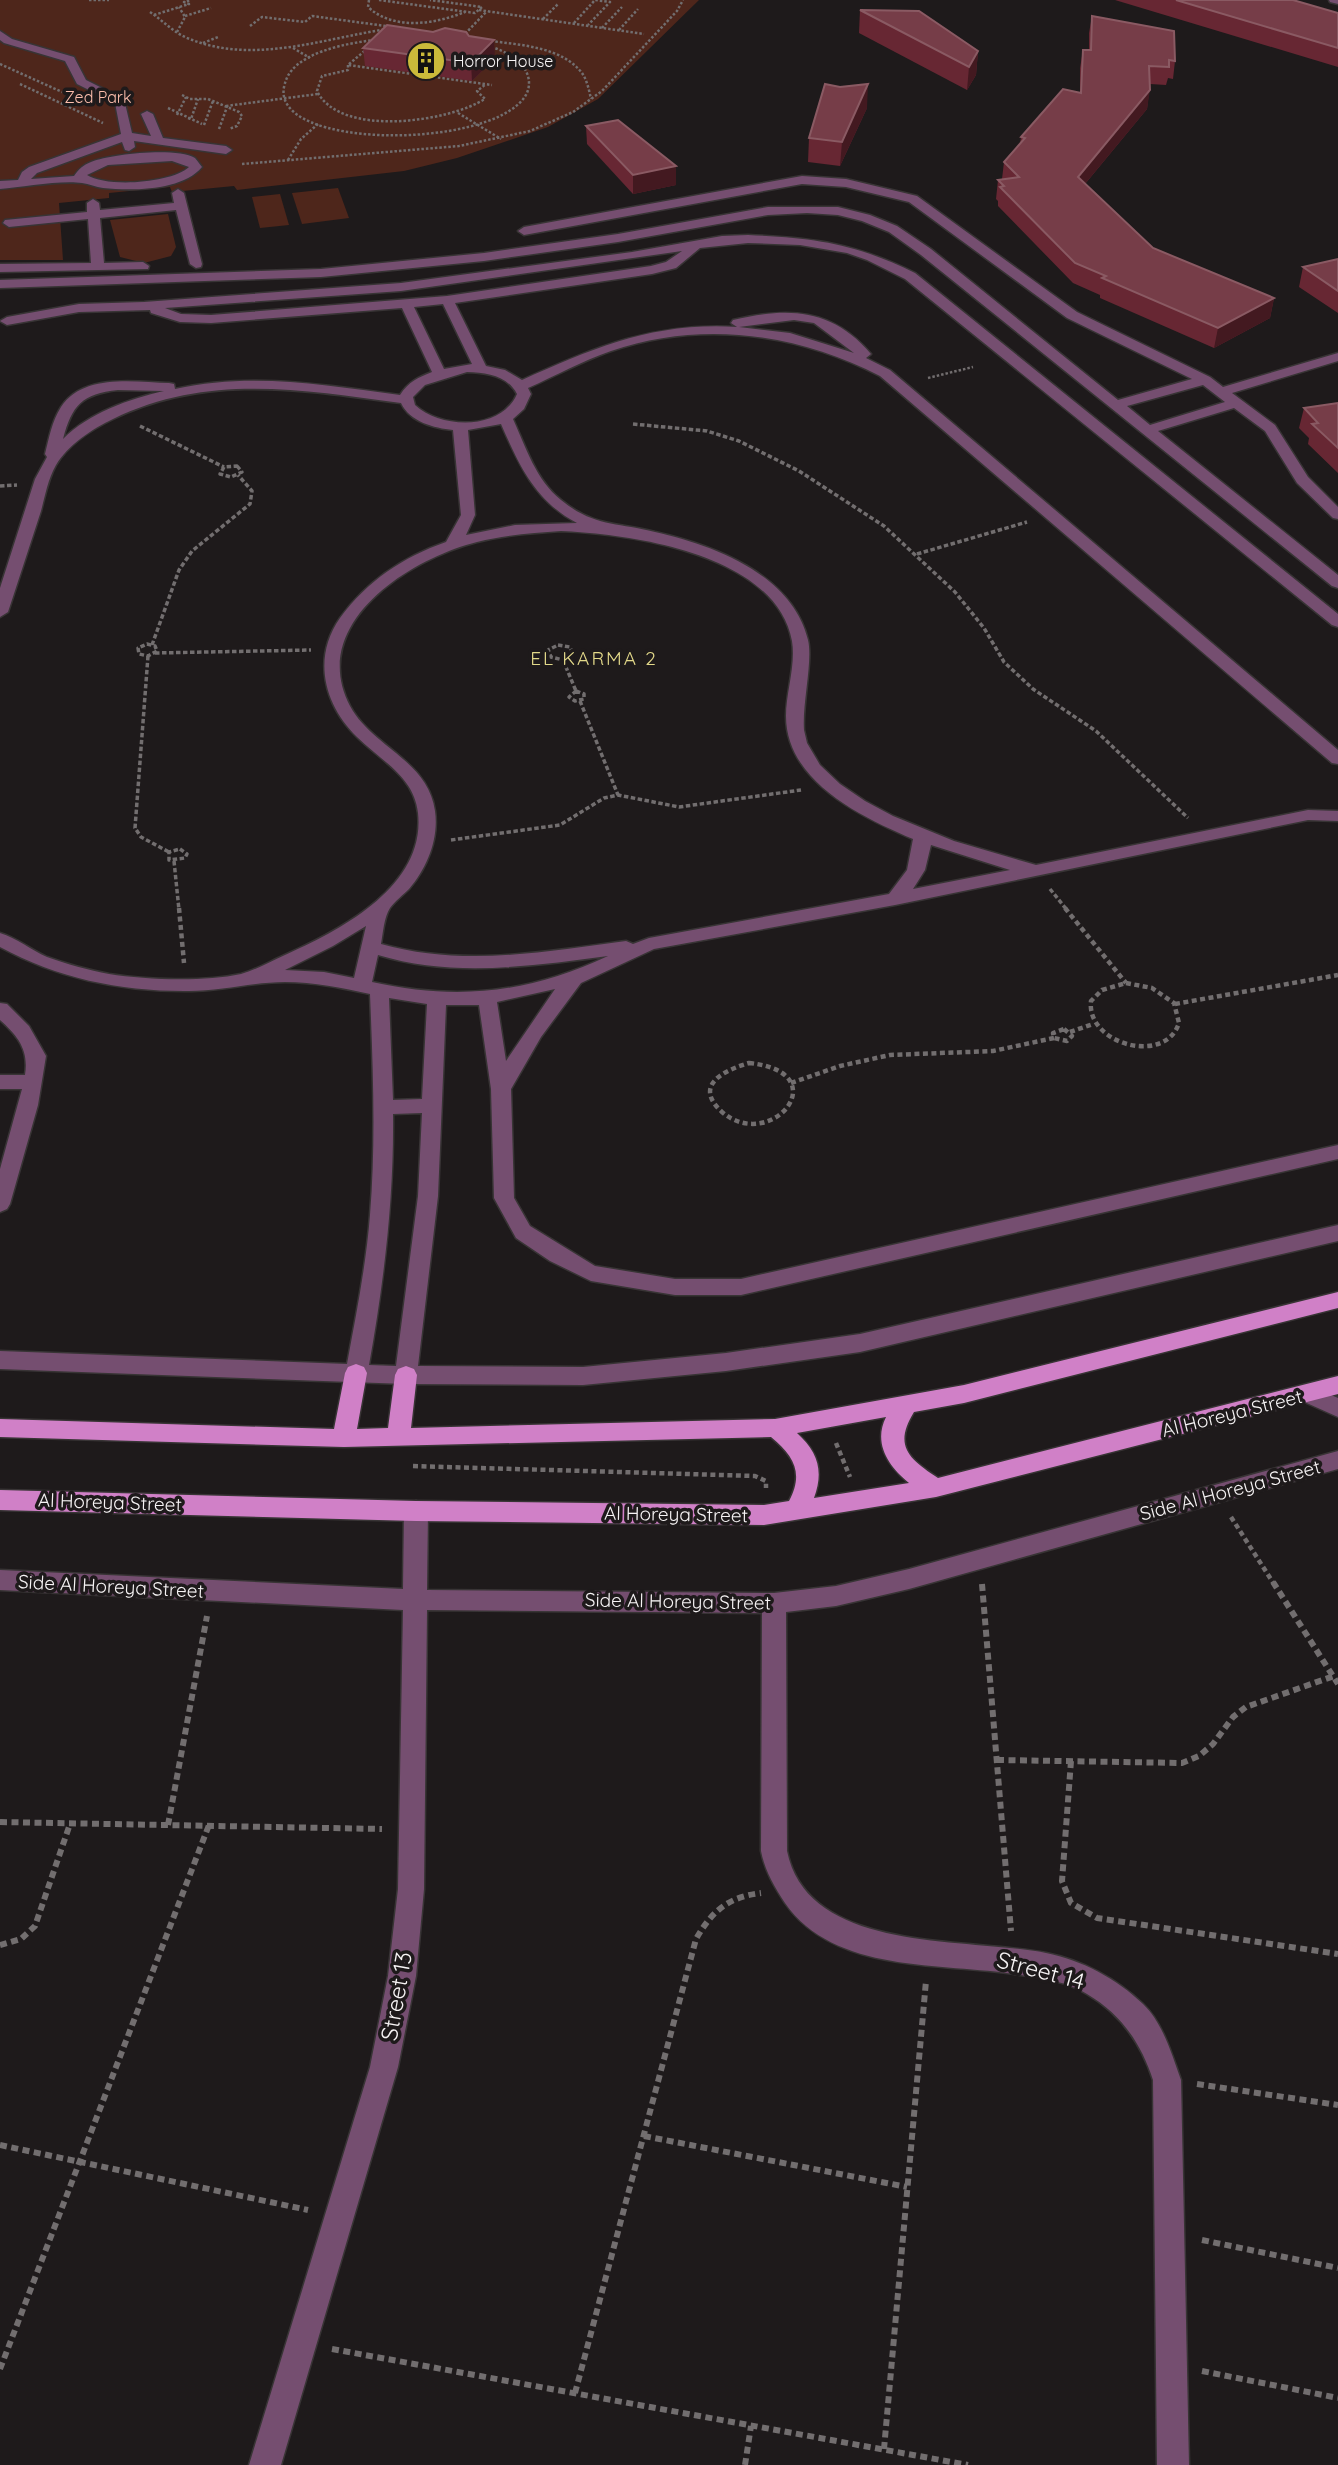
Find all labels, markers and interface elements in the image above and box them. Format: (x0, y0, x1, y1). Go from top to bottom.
building icon: Horror House (405, 40, 447, 82)
place label: Horror House (453, 51, 553, 71)
park label: Zed Park (64, 87, 132, 107)
district label: EL KARMA 2 (530, 646, 658, 670)
street label: Al Horeya Street (1159, 1384, 1305, 1442)
street label: Side Al Horeya Street (1137, 1454, 1323, 1526)
street label: Al Horeya Street (38, 1487, 182, 1517)
street label: Al Horeya Street (604, 1501, 748, 1527)
street label: Side Al Horeya Street (17, 1569, 205, 1603)
street label: Side Al Horeya Street (585, 1587, 771, 1615)
street label: Street 14 (994, 1944, 1088, 1996)
street label: Street 13 (374, 1949, 418, 2043)

